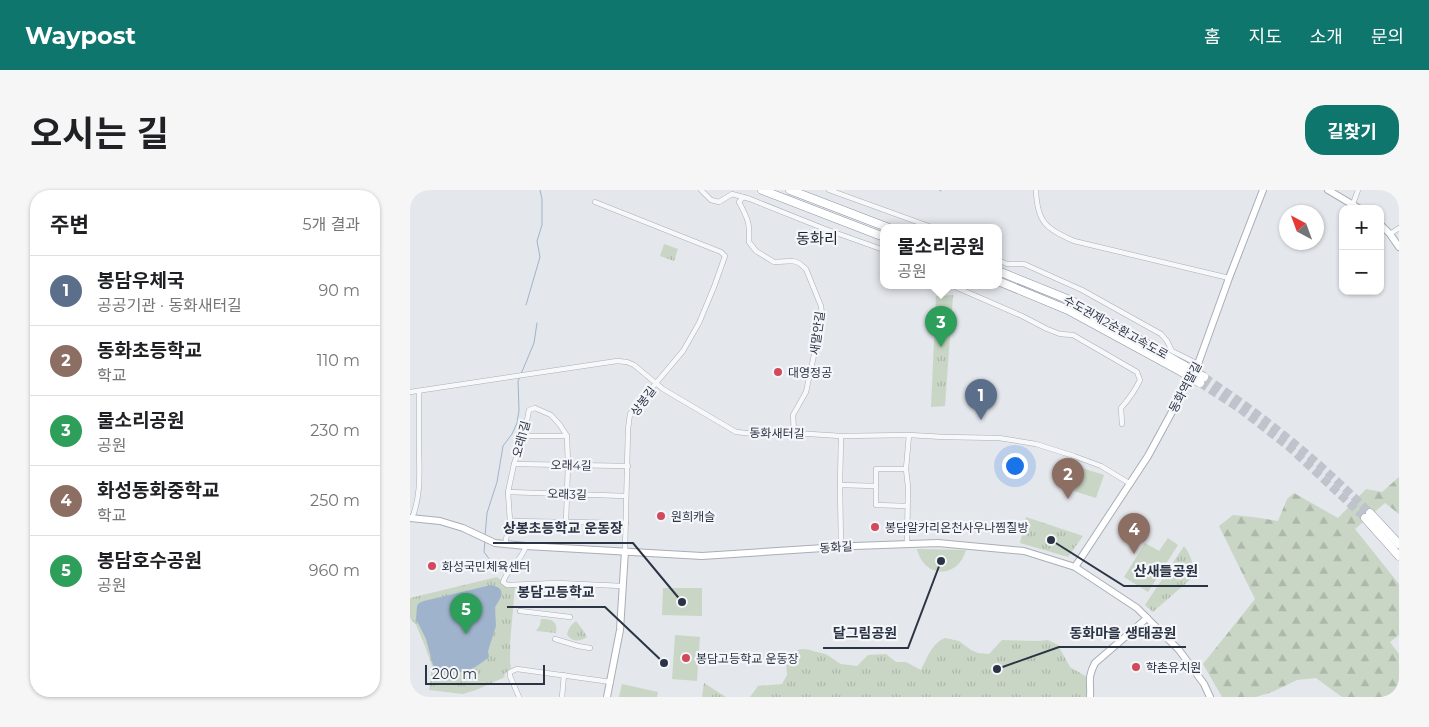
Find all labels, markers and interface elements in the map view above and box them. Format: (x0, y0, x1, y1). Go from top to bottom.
text: Waypost (25, 21, 136, 50)
text: 홈 (1204, 26, 1221, 48)
text: 지도 (1249, 26, 1282, 48)
text: 소개 (1310, 26, 1343, 48)
text: 문의 (1371, 26, 1404, 48)
button: 길찾기 (1305, 105, 1399, 155)
text: 오시는 길 (30, 112, 169, 155)
north arrow (1279, 205, 1324, 250)
map controls (1339, 205, 1384, 295)
button: + (1339, 205, 1384, 250)
text: 주변 (50, 212, 89, 237)
text: 5개 결과 (303, 215, 360, 234)
popup (880, 224, 1002, 289)
district label: 동화리 (796, 229, 838, 248)
text: 물소리공원 (897, 235, 985, 258)
button: − (1339, 250, 1384, 295)
text: 공원 (897, 262, 927, 281)
text: 봉담우체국 (97, 269, 184, 292)
text: 1 (63, 281, 69, 300)
text: 90 m (318, 281, 360, 300)
street label: 수도권제2순환고속도로 (1061, 292, 1171, 362)
text: 공공기관 · 동화새터길 (97, 296, 242, 315)
pin: 3 (925, 306, 957, 347)
street label: 새말안길 (806, 310, 828, 356)
text: 동화초등학교 (97, 339, 202, 362)
text: 2 (61, 351, 71, 370)
text: 110 m (317, 351, 360, 370)
street label: 동화역말길 (1165, 359, 1205, 415)
place label: 대영정공 (788, 365, 832, 380)
text: 학교 (97, 366, 126, 385)
marker: 대영정공 (772, 366, 784, 378)
pin: 1 (965, 379, 997, 420)
street label: 상봉길 (627, 383, 659, 419)
text: 물소리공원 (97, 409, 184, 432)
street label: 오래1길 (509, 419, 533, 459)
text: 3 (61, 421, 71, 440)
text: 230 m (310, 421, 360, 440)
street label: 동화새터길 (749, 425, 805, 441)
text: 공원 (97, 436, 126, 455)
your location (1002, 453, 1028, 479)
street label: 오래4길 (550, 457, 592, 473)
pin: 2 (1052, 458, 1084, 499)
text: 화성동화중학교 (97, 479, 219, 502)
street label: 오래3길 (547, 486, 587, 502)
text: 4 (60, 491, 72, 510)
text: 250 m (310, 491, 360, 510)
text: 학교 (97, 506, 126, 525)
place label: 원희캐슬 (671, 509, 715, 524)
marker: 원희캐슬 (655, 510, 667, 522)
pin: 4 (1118, 513, 1150, 554)
callout: 상봉초등학교 운동장 (493, 514, 633, 543)
text: 상봉초등학교 운동장 (503, 519, 623, 537)
place label: 봉담알카리온천사우나찜질방 (885, 520, 1029, 535)
marker: 봉담알카리온천사우나찜질방 (869, 521, 881, 533)
street label: 동화길 (819, 538, 853, 556)
text: 봉담호수공원 (97, 549, 202, 572)
callout: 산새들공원 (1124, 557, 1208, 586)
place label: 화성국민체육센터 (442, 559, 530, 574)
marker: 화성국민체육센터 (426, 560, 438, 572)
text: 5 (61, 561, 71, 580)
text: 960 m (309, 561, 360, 580)
text: 산새들공원 (1134, 562, 1198, 580)
text: 공원 (97, 576, 126, 595)
callout: 봉담고등학교 (507, 578, 605, 607)
text: 봉담고등학교 (517, 583, 595, 601)
pin: 5 (450, 593, 482, 634)
callout: 동화마을 생태공원 (1059, 618, 1186, 647)
callout: 달그림공원 (823, 619, 908, 648)
text: 달그림공원 (833, 624, 897, 642)
text: 동화마을 생태공원 (1069, 624, 1177, 642)
place label: 봉담고등학교 운동장 (696, 651, 799, 666)
marker: 봉담고등학교 운동장 (680, 652, 692, 664)
place label: 학촌유치원 (1146, 660, 1201, 675)
marker: 학촌유치원 (1130, 661, 1142, 673)
scale bar (425, 662, 545, 685)
text: 200 m (432, 665, 477, 683)

